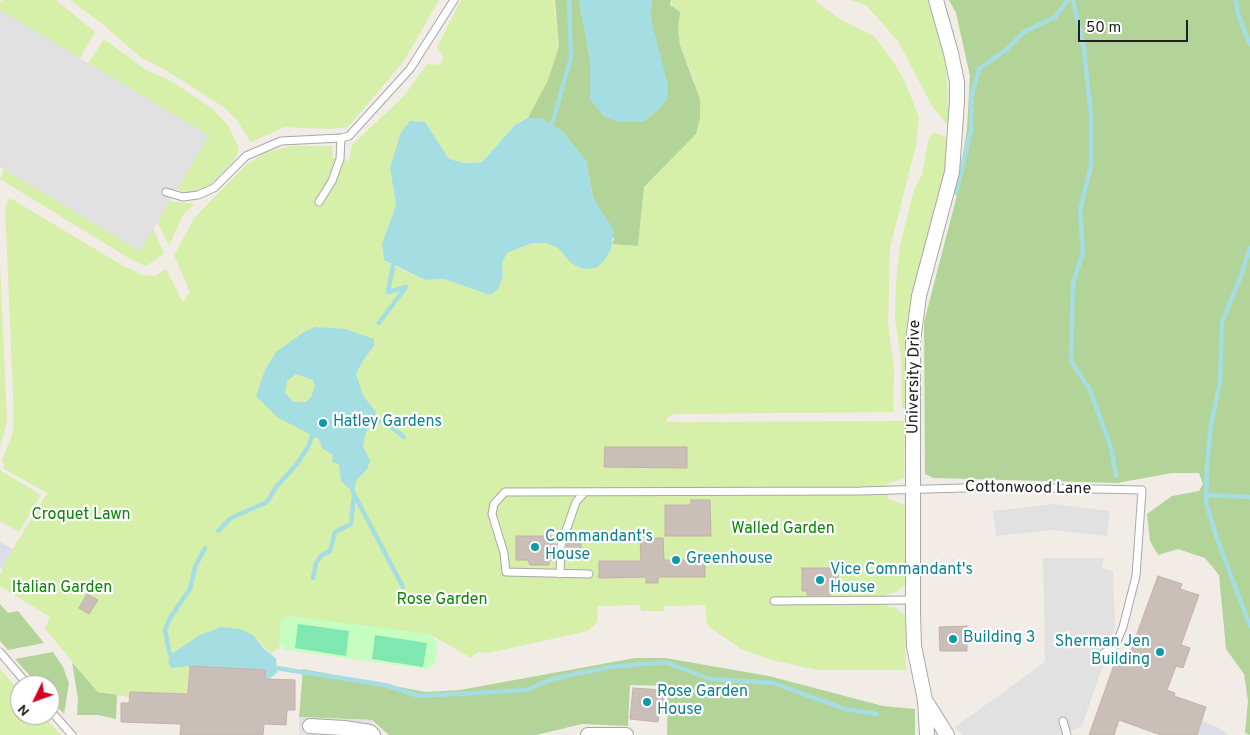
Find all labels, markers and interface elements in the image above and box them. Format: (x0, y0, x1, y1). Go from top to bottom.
scale bar (1080, 10, 1190, 42)
text: 50 m (1086, 19, 1121, 38)
street label: University Drive (904, 320, 926, 434)
place label: Hatley Gardens (333, 413, 442, 433)
marker: Hatley Gardens (317, 417, 329, 429)
street label: Cottonwood Lane (965, 478, 1091, 500)
park label: Croquet Lawn (31, 506, 131, 526)
park label: Walled Garden (731, 520, 835, 540)
place label: Commandant's House (545, 528, 653, 566)
marker: Commandant's House (529, 541, 541, 553)
place label: Greenhouse (686, 550, 773, 570)
marker: Greenhouse (670, 554, 682, 566)
place label: Vice Commandant's House (830, 561, 973, 599)
marker: Vice Commandant's House (814, 574, 826, 586)
park label: Italian Garden (12, 579, 112, 599)
park label: Rose Garden (397, 591, 487, 611)
place label: Building 3 (963, 629, 1035, 649)
marker: Building 3 (947, 633, 959, 645)
place label: Sherman Jen Building (1055, 633, 1150, 671)
marker: Sherman Jen Building (1154, 646, 1166, 658)
north arrow (10, 675, 60, 725)
place label: Rose Garden House (657, 683, 748, 721)
marker: Rose Garden House (641, 696, 653, 708)
text: N (15, 700, 34, 719)

